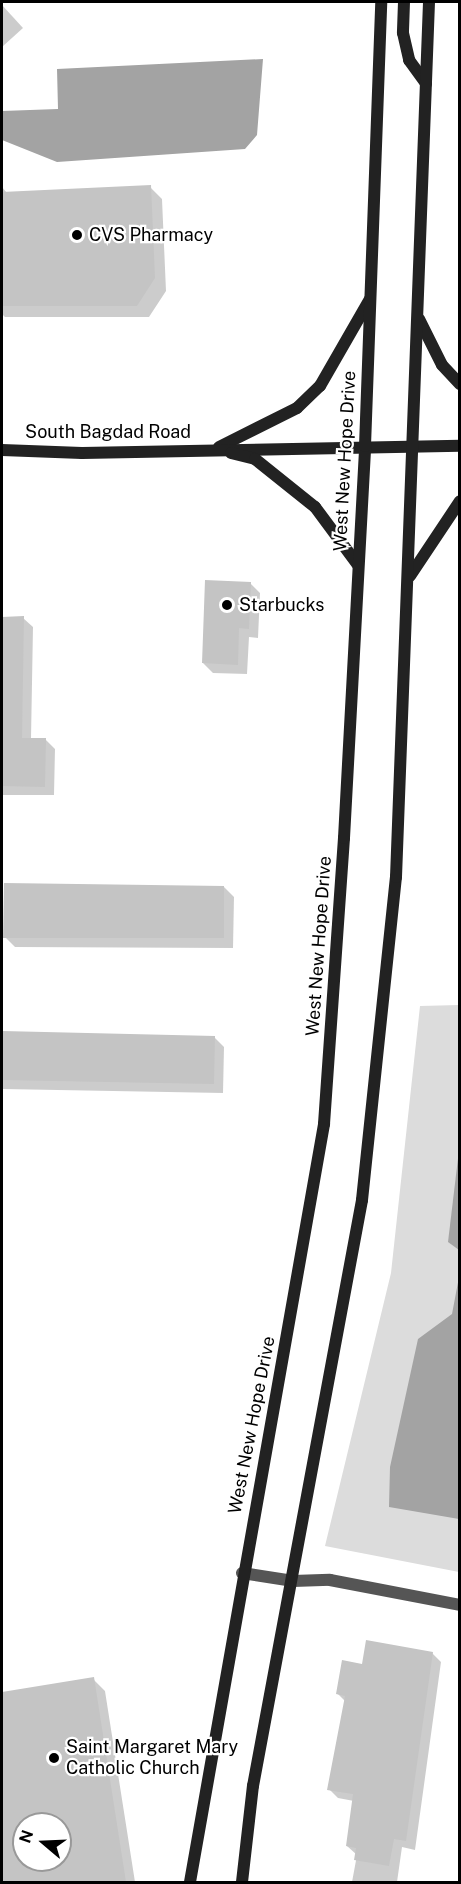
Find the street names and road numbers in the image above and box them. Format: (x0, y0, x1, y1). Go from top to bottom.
street label: West New Hope Drive (329, 370, 361, 552)
street label: South Bagdad Road (25, 421, 191, 443)
street label: West New Hope Drive (302, 855, 336, 1037)
street label: West New Hope Drive (224, 1334, 280, 1516)

